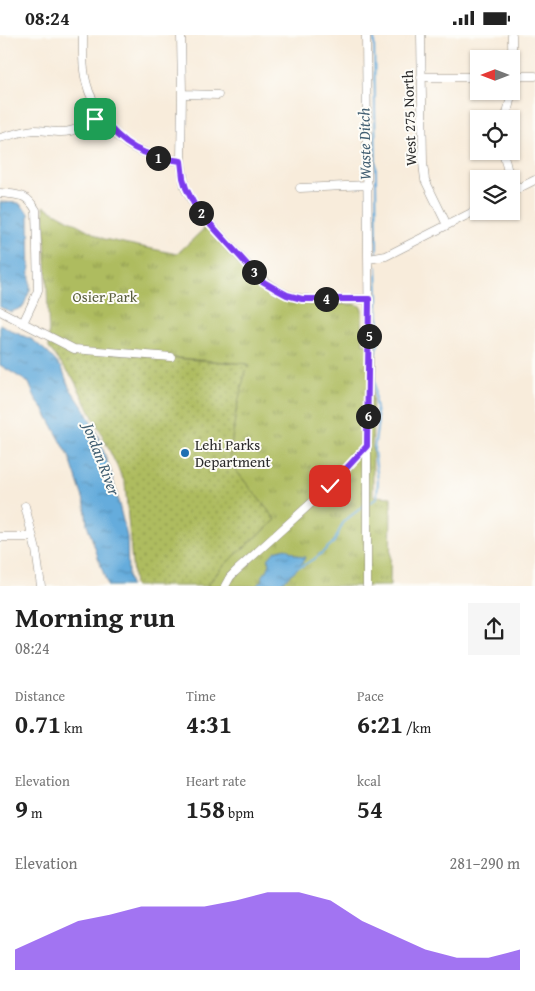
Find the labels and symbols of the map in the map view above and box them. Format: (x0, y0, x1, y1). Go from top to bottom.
north arrow (470, 50, 520, 100)
street label: West 275 North (397, 69, 421, 166)
pin (74, 98, 116, 140)
water label: Waste Ditch (351, 108, 377, 180)
pin: 1 (146, 145, 170, 171)
pin: 2 (188, 201, 214, 225)
pin: 3 (242, 259, 266, 285)
park label: Osier Park (73, 286, 138, 307)
pin: 4 (314, 287, 338, 311)
pin: 5 (356, 323, 382, 349)
pin: 6 (356, 403, 380, 429)
water label: Jordan River (76, 416, 127, 500)
place label: Lehi Parks Department (195, 434, 272, 472)
marker: Lehi Parks Department (179, 447, 191, 459)
pin (309, 465, 351, 507)

